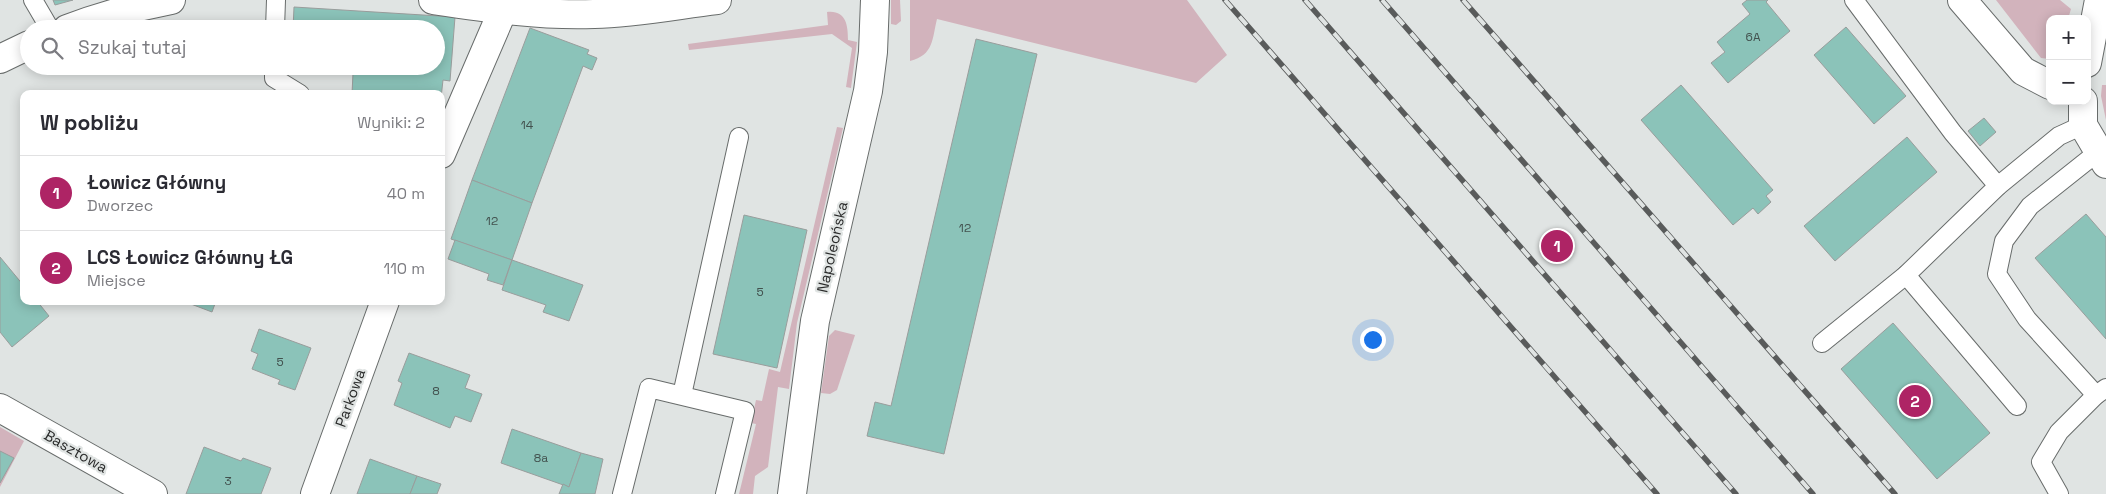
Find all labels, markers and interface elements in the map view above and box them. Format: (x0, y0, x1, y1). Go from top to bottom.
map controls (2046, 15, 2091, 105)
button: + (2046, 15, 2091, 60)
search box (20, 20, 445, 75)
house number: 6A (1746, 29, 1761, 45)
icon: search (38, 34, 66, 62)
text: Szukaj tutaj (78, 35, 186, 60)
button: − (2046, 60, 2091, 105)
text: W pobliżu (40, 109, 139, 136)
text: Wyniki: 2 (357, 112, 425, 133)
house number: 14 (521, 117, 534, 133)
text: Łowicz Główny (87, 170, 226, 195)
text: 1 (52, 183, 60, 204)
text: 40 m (387, 183, 425, 204)
text: Dworzec (87, 195, 153, 216)
street label: Napoleońska (812, 199, 852, 294)
house number: 12 (486, 213, 498, 229)
house number: 12 (959, 220, 971, 236)
pin: 1 (1541, 227, 1573, 265)
text: LCS Łowicz Główny ŁG (87, 245, 293, 270)
text: 2 (51, 258, 61, 279)
text: 110 m (383, 258, 425, 279)
text: Miejsce (87, 270, 146, 291)
house number: 5 (756, 284, 764, 300)
your location (1360, 327, 1386, 353)
house number: 5 (276, 354, 284, 370)
street label: Parkowa (331, 366, 369, 430)
pin: 2 (1899, 382, 1931, 420)
house number: 8 (432, 383, 440, 399)
street label: Basztowa (41, 425, 112, 477)
house number: 8a (534, 450, 548, 466)
house number: 3 (224, 473, 232, 489)

